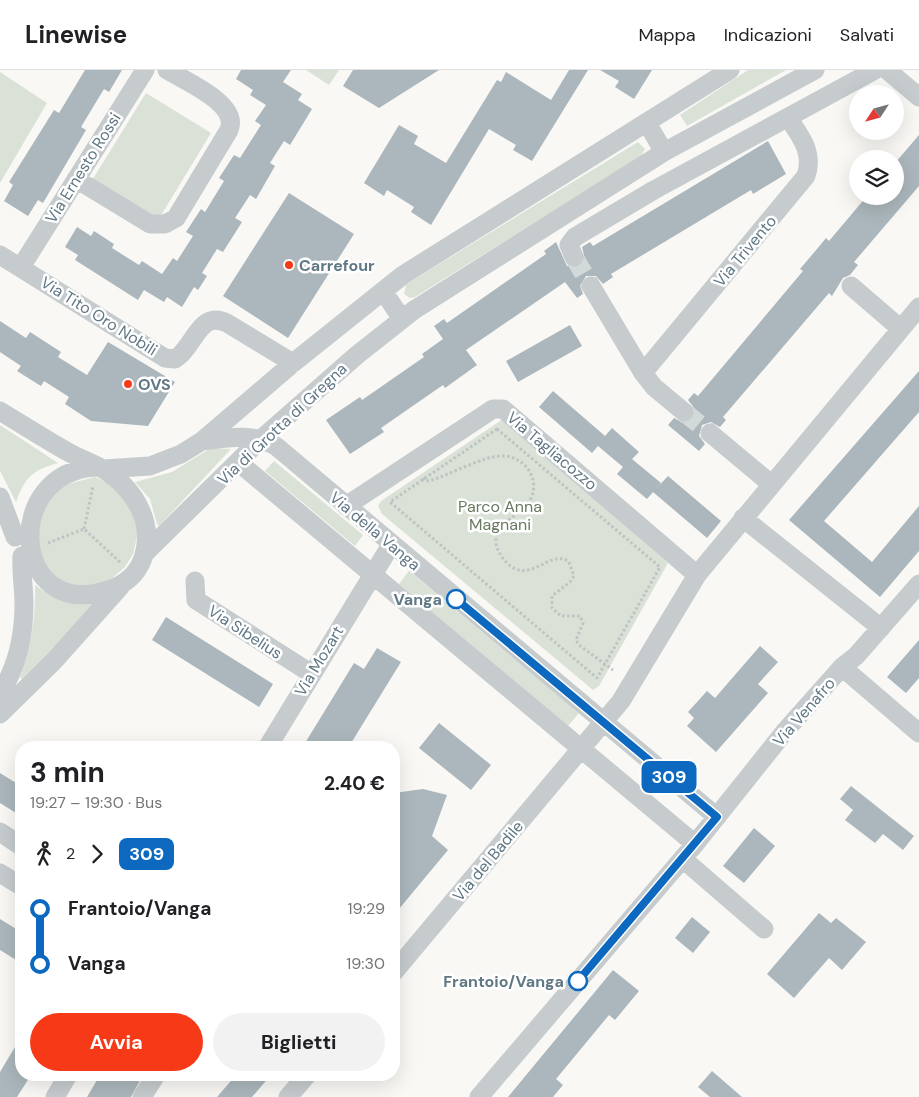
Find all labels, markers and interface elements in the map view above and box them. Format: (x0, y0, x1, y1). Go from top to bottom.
text: Linewise (25, 19, 127, 50)
text: Mappa (638, 23, 696, 47)
text: Indicazioni (724, 23, 812, 47)
text: Salvati (840, 23, 894, 47)
north arrow (849, 85, 904, 140)
map controls (849, 85, 904, 205)
street label: Via Ernesto Rossi (41, 109, 125, 227)
button: layers (849, 150, 904, 205)
street label: Via Trivento (709, 211, 781, 291)
place label: Carrefour (299, 255, 375, 276)
marker: Carrefour (283, 259, 295, 271)
street label: Via Tito Oro Nobili (37, 272, 161, 360)
street label: Via di Grotta di Gregna (213, 358, 351, 490)
place label: OVS (138, 374, 171, 395)
marker: OVS (122, 378, 134, 390)
street label: Via Tagliacozzo (502, 407, 602, 495)
street label: Via della Vanga (325, 487, 425, 575)
park label: Parco Anna Magnani (458, 496, 542, 535)
place label: Vanga (394, 589, 442, 610)
marker: Vanga (446, 589, 466, 609)
street label: Via Sibelius (204, 600, 286, 664)
street label: Via Mozart (290, 622, 348, 700)
street label: Via Venafro (768, 673, 840, 751)
text: 3 min (30, 754, 105, 791)
line badge: 309 (640, 761, 698, 793)
text: 309 (652, 765, 686, 789)
text: 2.40 € (324, 771, 385, 796)
text: 19:27 – 19:30 · Bus (30, 792, 162, 813)
street label: Via del Badile (448, 816, 528, 906)
icon: walk (30, 840, 58, 868)
icon: forward (83, 840, 111, 868)
text: 309 (129, 842, 164, 866)
text: 2 (66, 843, 75, 864)
text: Frantoio/Vanga (68, 896, 211, 921)
text: 19:29 (348, 898, 385, 919)
text: Vanga (68, 951, 126, 976)
text: 19:30 (346, 953, 385, 974)
place label: Frantoio/Vanga (443, 971, 564, 992)
marker: Frantoio/Vanga (568, 971, 588, 991)
button: Avvia (30, 1013, 203, 1071)
button: Biglietti (213, 1013, 385, 1071)

